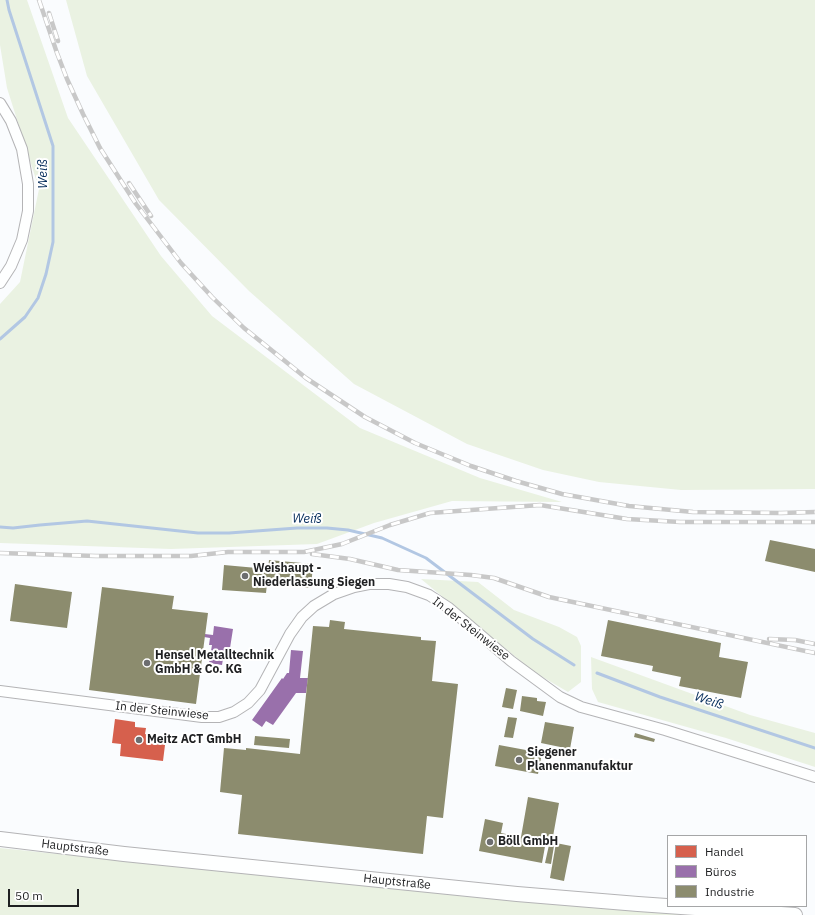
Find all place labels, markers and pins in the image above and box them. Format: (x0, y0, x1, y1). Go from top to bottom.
place label: Weishaupt - Niederlassung Siegen (253, 562, 375, 590)
marker: Weishaupt - Niederlassung Siegen (240, 571, 250, 581)
place label: Hensel Metalltechnik GmbH & Co. KG (155, 649, 274, 677)
marker: Hensel Metalltechnik GmbH & Co. KG (142, 658, 152, 668)
place label: Meitz ACT GmbH (147, 733, 241, 747)
marker: Meitz ACT GmbH (134, 735, 144, 745)
place label: Siegener Planenmanufaktur (527, 746, 633, 774)
marker: Siegener Planenmanufaktur (514, 755, 524, 765)
place label: Böll GmbH (498, 835, 558, 849)
marker: Böll GmbH (485, 837, 495, 847)

